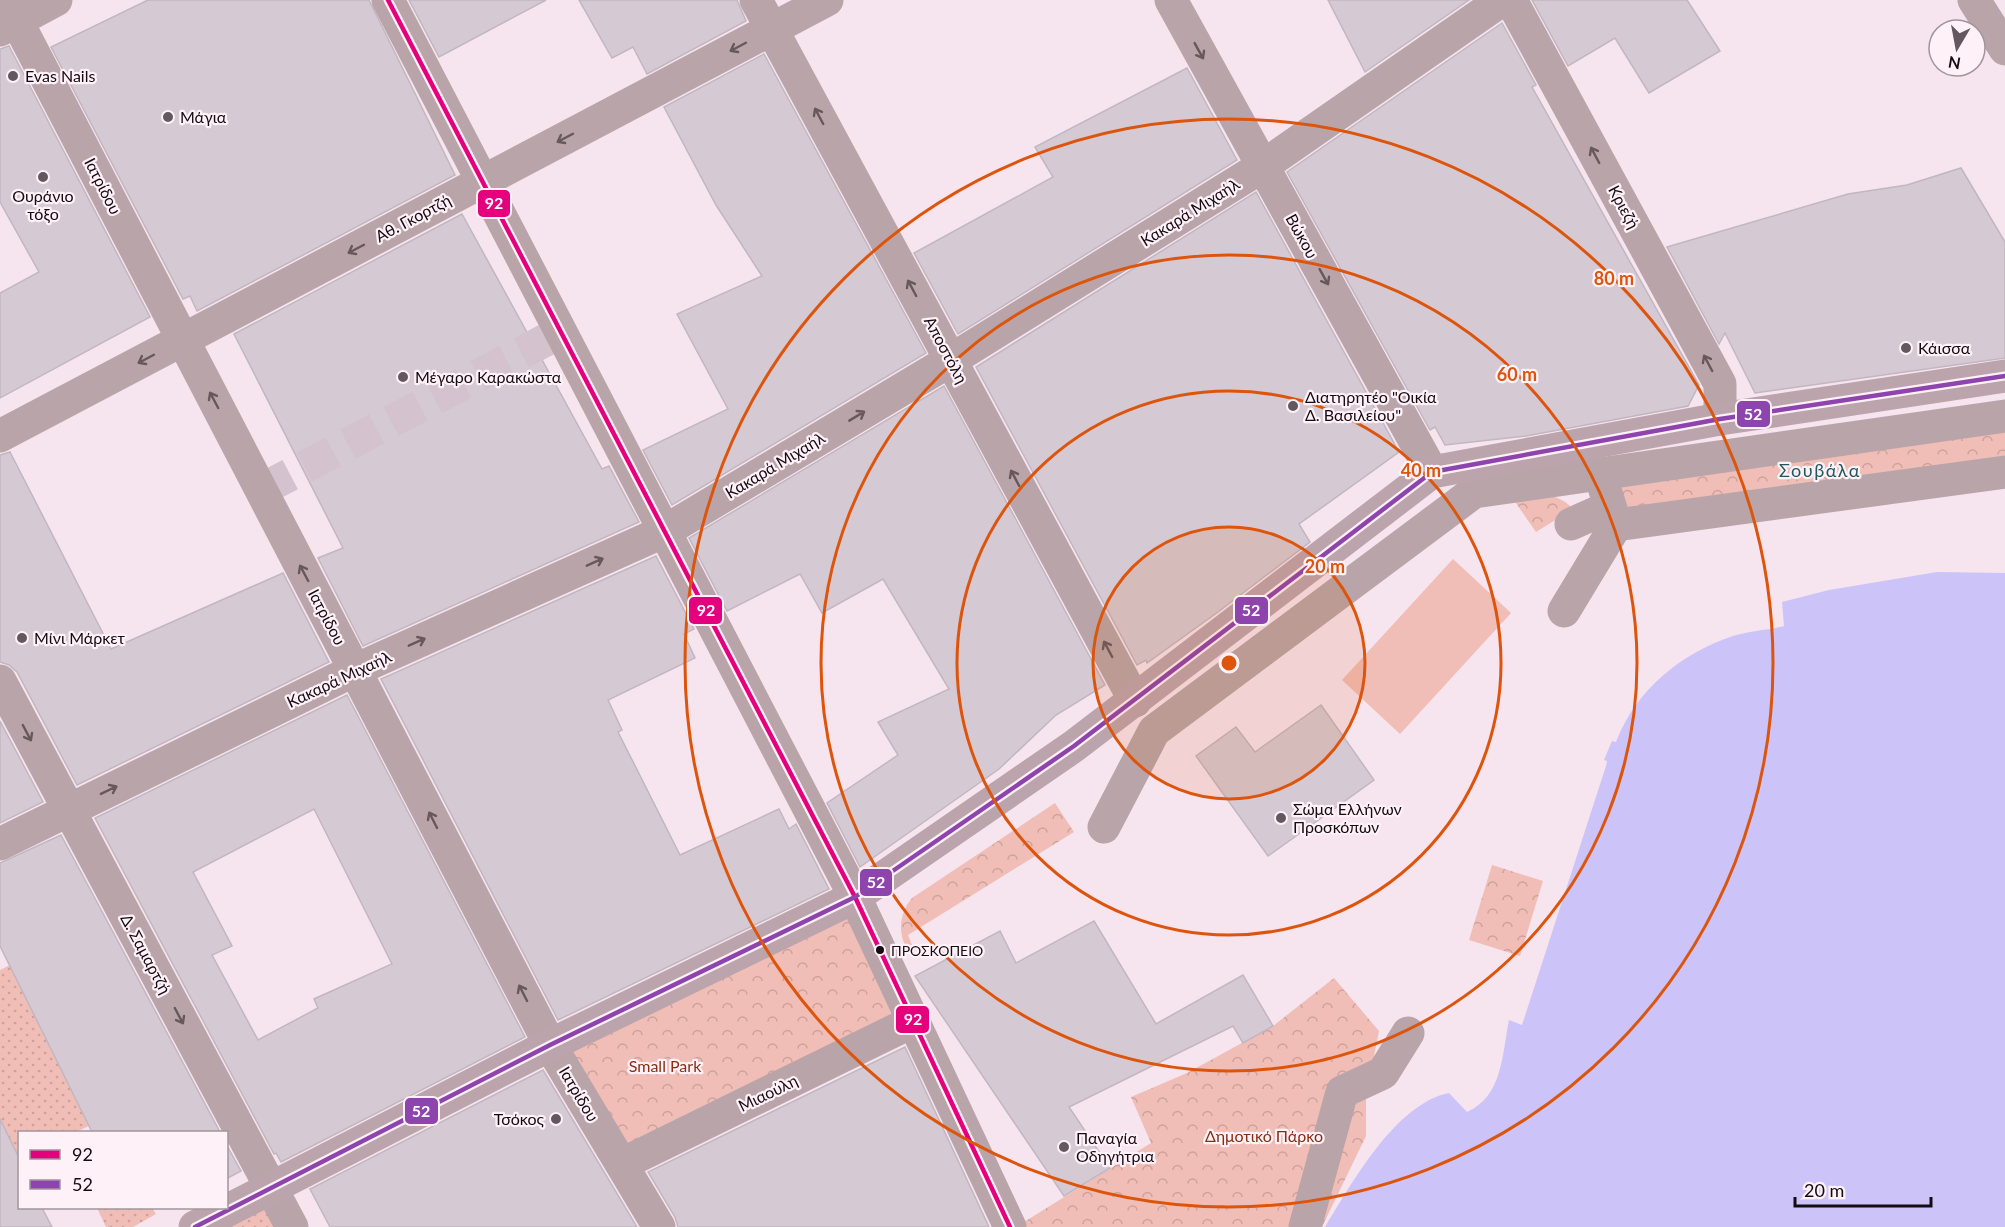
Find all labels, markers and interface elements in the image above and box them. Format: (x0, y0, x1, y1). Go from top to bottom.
north arrow (1927, 18, 1987, 78)
one-way arrow (730, 41, 747, 53)
one-way arrow (1193, 42, 1205, 59)
text: N (1947, 53, 1962, 74)
place label: Evas Nails (25, 66, 95, 85)
marker: Evas Nails (6, 69, 20, 83)
place label: Μάγια (180, 107, 227, 126)
one-way arrow (813, 108, 825, 125)
marker: Μάγια (161, 110, 175, 124)
one-way arrow (557, 133, 575, 144)
one-way arrow (1589, 146, 1600, 164)
street label: Ιατρίδου (81, 154, 126, 217)
marker: Ουράνιο τόξο (36, 170, 50, 184)
street label: Κακαρά Μιχαήλ (1137, 173, 1243, 250)
street label: Κριεζή (1605, 182, 1644, 232)
place label: Ουράνιο τόξο (12, 186, 74, 224)
line badge: 92 (477, 189, 511, 218)
street label: Αθ. Γκορτζή (372, 190, 454, 245)
text: 92 (485, 193, 503, 212)
street label: Βώκου (1282, 210, 1322, 261)
one-way arrow (348, 243, 365, 255)
text: 80 m (1594, 267, 1634, 289)
one-way arrow (1318, 268, 1330, 285)
one-way arrow (906, 280, 918, 297)
street label: Αποστόλη (921, 313, 972, 386)
place label: Κάισσα (1918, 338, 1971, 357)
marker: Κάισσα (1899, 341, 1913, 355)
one-way arrow (138, 353, 155, 365)
one-way arrow (1702, 355, 1714, 372)
text: 60 m (1497, 363, 1537, 385)
place label: Μέγαρο Καρακώστα (415, 367, 562, 386)
marker: Μέγαρο Καρακώστα (396, 370, 410, 384)
place label: Διατηρητέο "Οικία Δ. Βασιλείου" (1305, 387, 1437, 424)
one-way arrow (208, 392, 220, 409)
marker: Διατηρητέο "Οικία Δ. Βασιλείου" (1286, 399, 1300, 413)
line badge: 52 (1736, 400, 1771, 428)
text: 52 (1744, 404, 1762, 423)
one-way arrow (848, 410, 865, 422)
street label: Κακαρά Μιχαήλ (721, 427, 828, 502)
text: 40 m (1401, 459, 1441, 481)
district label: Σουβάλα (1779, 459, 1861, 481)
one-way arrow (1009, 469, 1020, 487)
text: 20 m (1305, 555, 1345, 577)
one-way arrow (586, 556, 604, 568)
one-way arrow (298, 565, 310, 582)
street label: Ιατρίδου (305, 585, 350, 648)
line badge: 92 (688, 596, 723, 625)
line badge: 52 (1234, 596, 1269, 625)
text: 92 (697, 600, 715, 619)
text: 52 (1242, 600, 1260, 619)
place label: Μίνι Μάρκετ (34, 628, 126, 647)
marker: Μίνι Μάρκετ (15, 631, 29, 645)
one-way arrow (408, 636, 426, 648)
one-way arrow (1102, 641, 1114, 658)
street label: Κακαρά Μιχαήλ (284, 646, 394, 711)
centre of rings (1219, 653, 1239, 673)
one-way arrow (22, 724, 34, 742)
one-way arrow (100, 784, 118, 796)
place label: Σώμα Ελλήνων Προσκόπων (1293, 799, 1402, 836)
marker: Σώμα Ελλήνων Προσκόπων (1274, 811, 1288, 825)
one-way arrow (427, 812, 438, 830)
line badge: 52 (859, 868, 893, 897)
text: 52 (867, 872, 885, 891)
street label: Δ. Σαμαρτζή (117, 911, 175, 997)
place label: ΠΡΟΣΚΟΠΕΙΟ (891, 942, 983, 959)
marker: ΠΡΟΣΚΟΠΕΙΟ (874, 944, 886, 956)
one-way arrow (517, 985, 528, 1003)
line badge: 92 (895, 1005, 930, 1034)
one-way arrow (173, 1007, 185, 1024)
text: 92 (904, 1009, 922, 1028)
park label: Small Park (629, 1056, 702, 1075)
street label: Ιατρίδου (556, 1063, 603, 1125)
street label: Μιαούλη (735, 1070, 801, 1115)
line badge: 52 (404, 1097, 439, 1125)
text: 52 (412, 1101, 430, 1120)
place label: Τσόκος (494, 1109, 545, 1128)
marker: Τσόκος (549, 1112, 563, 1126)
park label: Δημοτικό Πάρκο (1205, 1126, 1323, 1145)
place label: Παναγία Οδηγήτρια (1076, 1128, 1155, 1165)
legend (18, 1131, 228, 1209)
marker: Παναγία Οδηγήτρια (1057, 1140, 1071, 1154)
text: 92 (72, 1143, 93, 1165)
scale bar (1795, 1170, 1932, 1208)
text: 52 (72, 1173, 93, 1195)
text: 20 m (1804, 1179, 1844, 1201)

